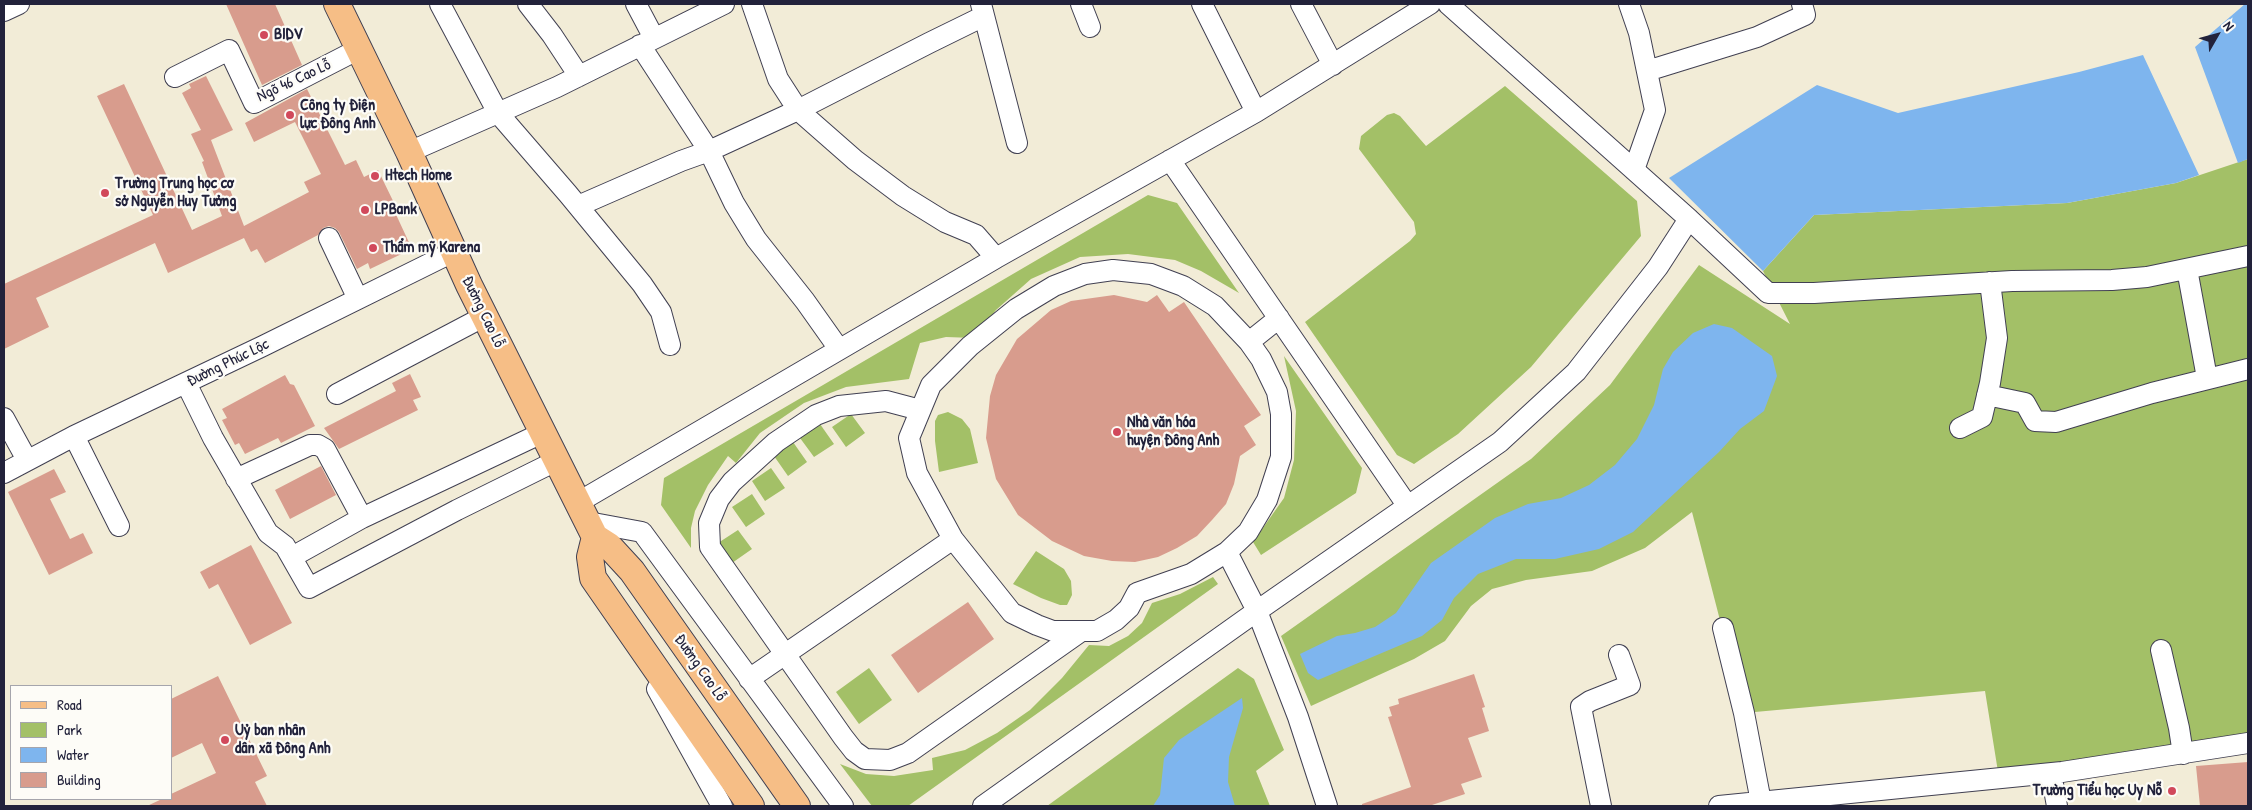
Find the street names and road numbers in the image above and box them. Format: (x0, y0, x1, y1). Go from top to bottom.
street label: Ngõ 46 Cao Lỗ (254, 56, 334, 106)
street label: Đường Cao Lỗ (457, 273, 509, 351)
street label: Đường Phúc Lộc (184, 335, 272, 391)
street label: Đường Cao Lỗ (670, 631, 730, 705)

